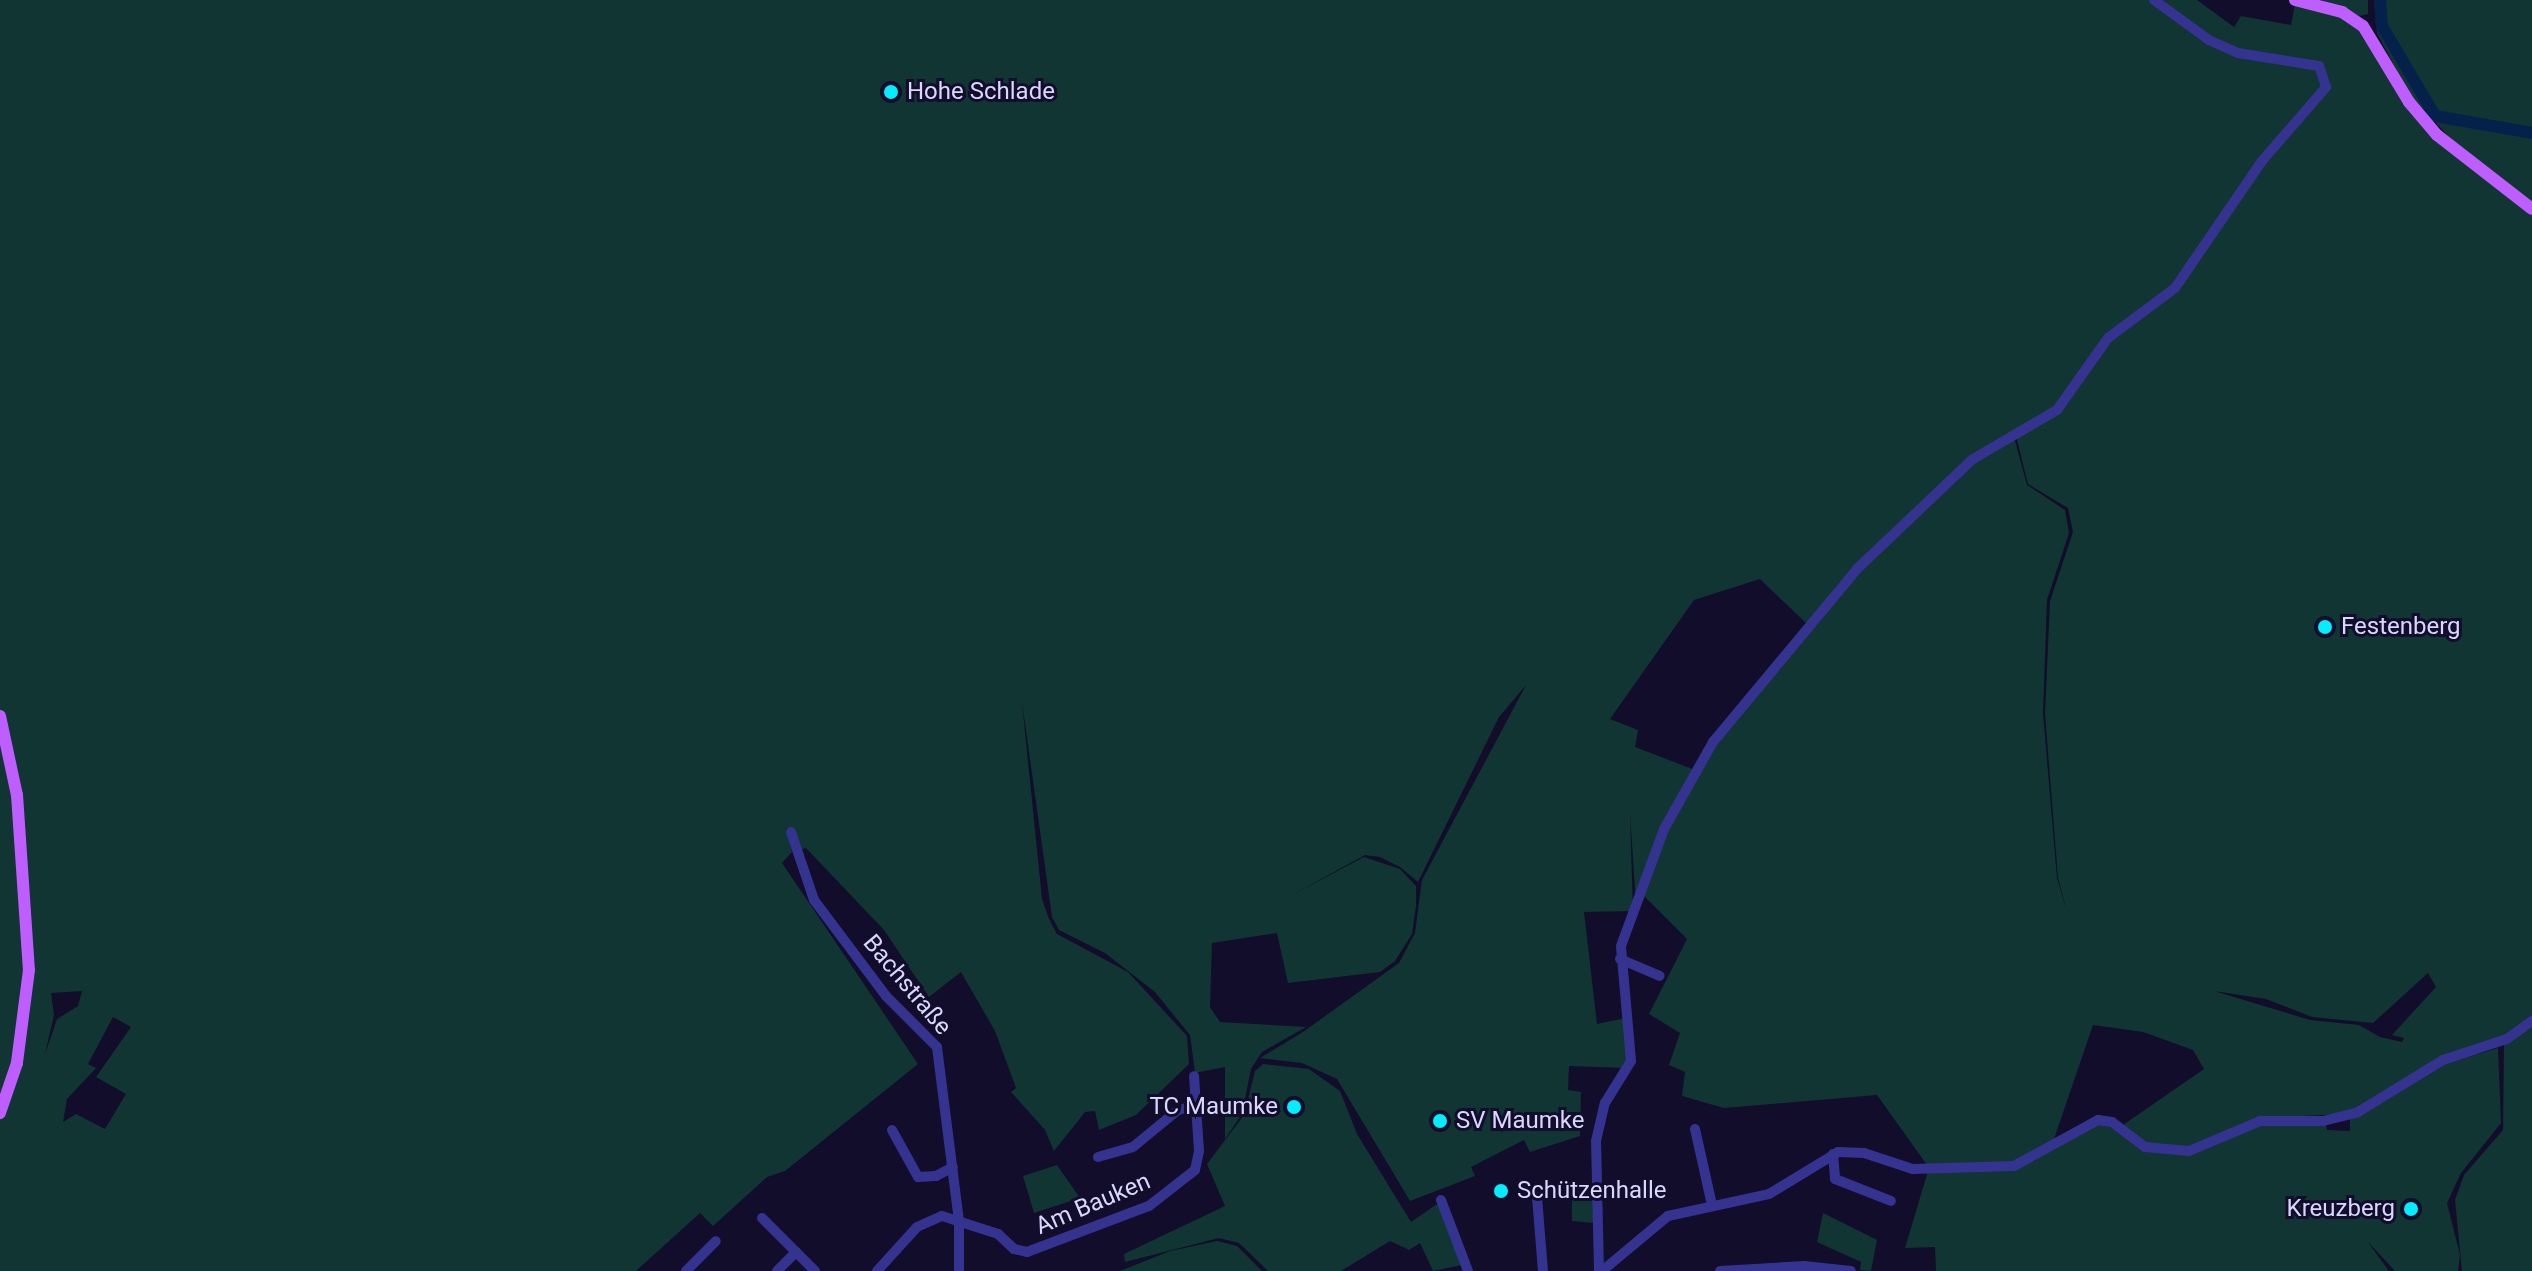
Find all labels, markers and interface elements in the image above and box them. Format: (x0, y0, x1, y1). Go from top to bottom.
place label: Hohe Schlade (907, 78, 1055, 106)
marker: Hohe Schlade (882, 83, 900, 101)
place label: Festenberg (2341, 613, 2461, 641)
marker: Festenberg (2316, 618, 2334, 636)
street label: Bachstraße (857, 929, 957, 1041)
place label: TC Maumke (1149, 1093, 1278, 1121)
marker: TC Maumke (1285, 1098, 1303, 1116)
place label: SV Maumke (1456, 1107, 1584, 1135)
marker: SV Maumke (1431, 1112, 1449, 1130)
street label: Am Bauken (1031, 1167, 1155, 1241)
place label: Schützenhalle (1517, 1177, 1666, 1205)
marker: Schützenhalle (1492, 1182, 1510, 1200)
place label: Kreuzberg (2287, 1195, 2395, 1223)
marker: Kreuzberg (2402, 1200, 2420, 1218)

